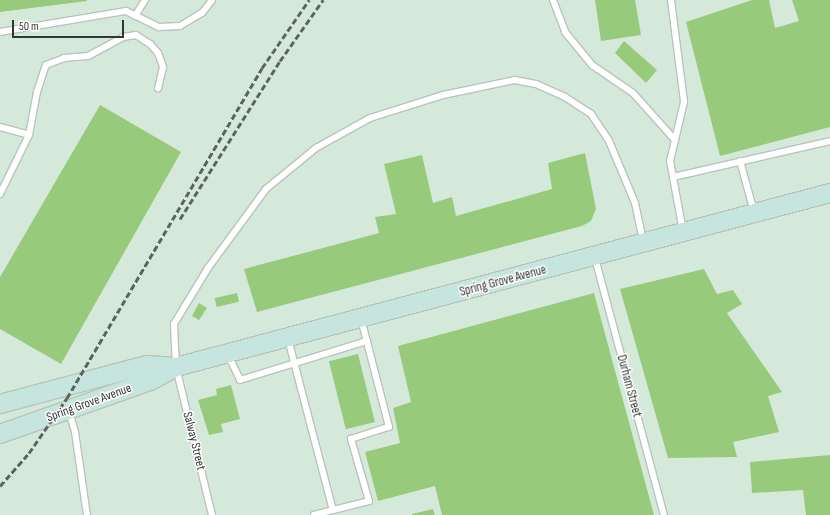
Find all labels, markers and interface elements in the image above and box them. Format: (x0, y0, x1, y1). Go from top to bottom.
scale bar (14, 12, 126, 38)
text: 50 m (19, 19, 39, 34)
street label: Spring Grove Avenue (458, 262, 548, 300)
street label: Durham Street (613, 353, 645, 419)
street label: Spring Grove Avenue (44, 380, 134, 426)
street label: Salway Street (179, 410, 209, 472)

